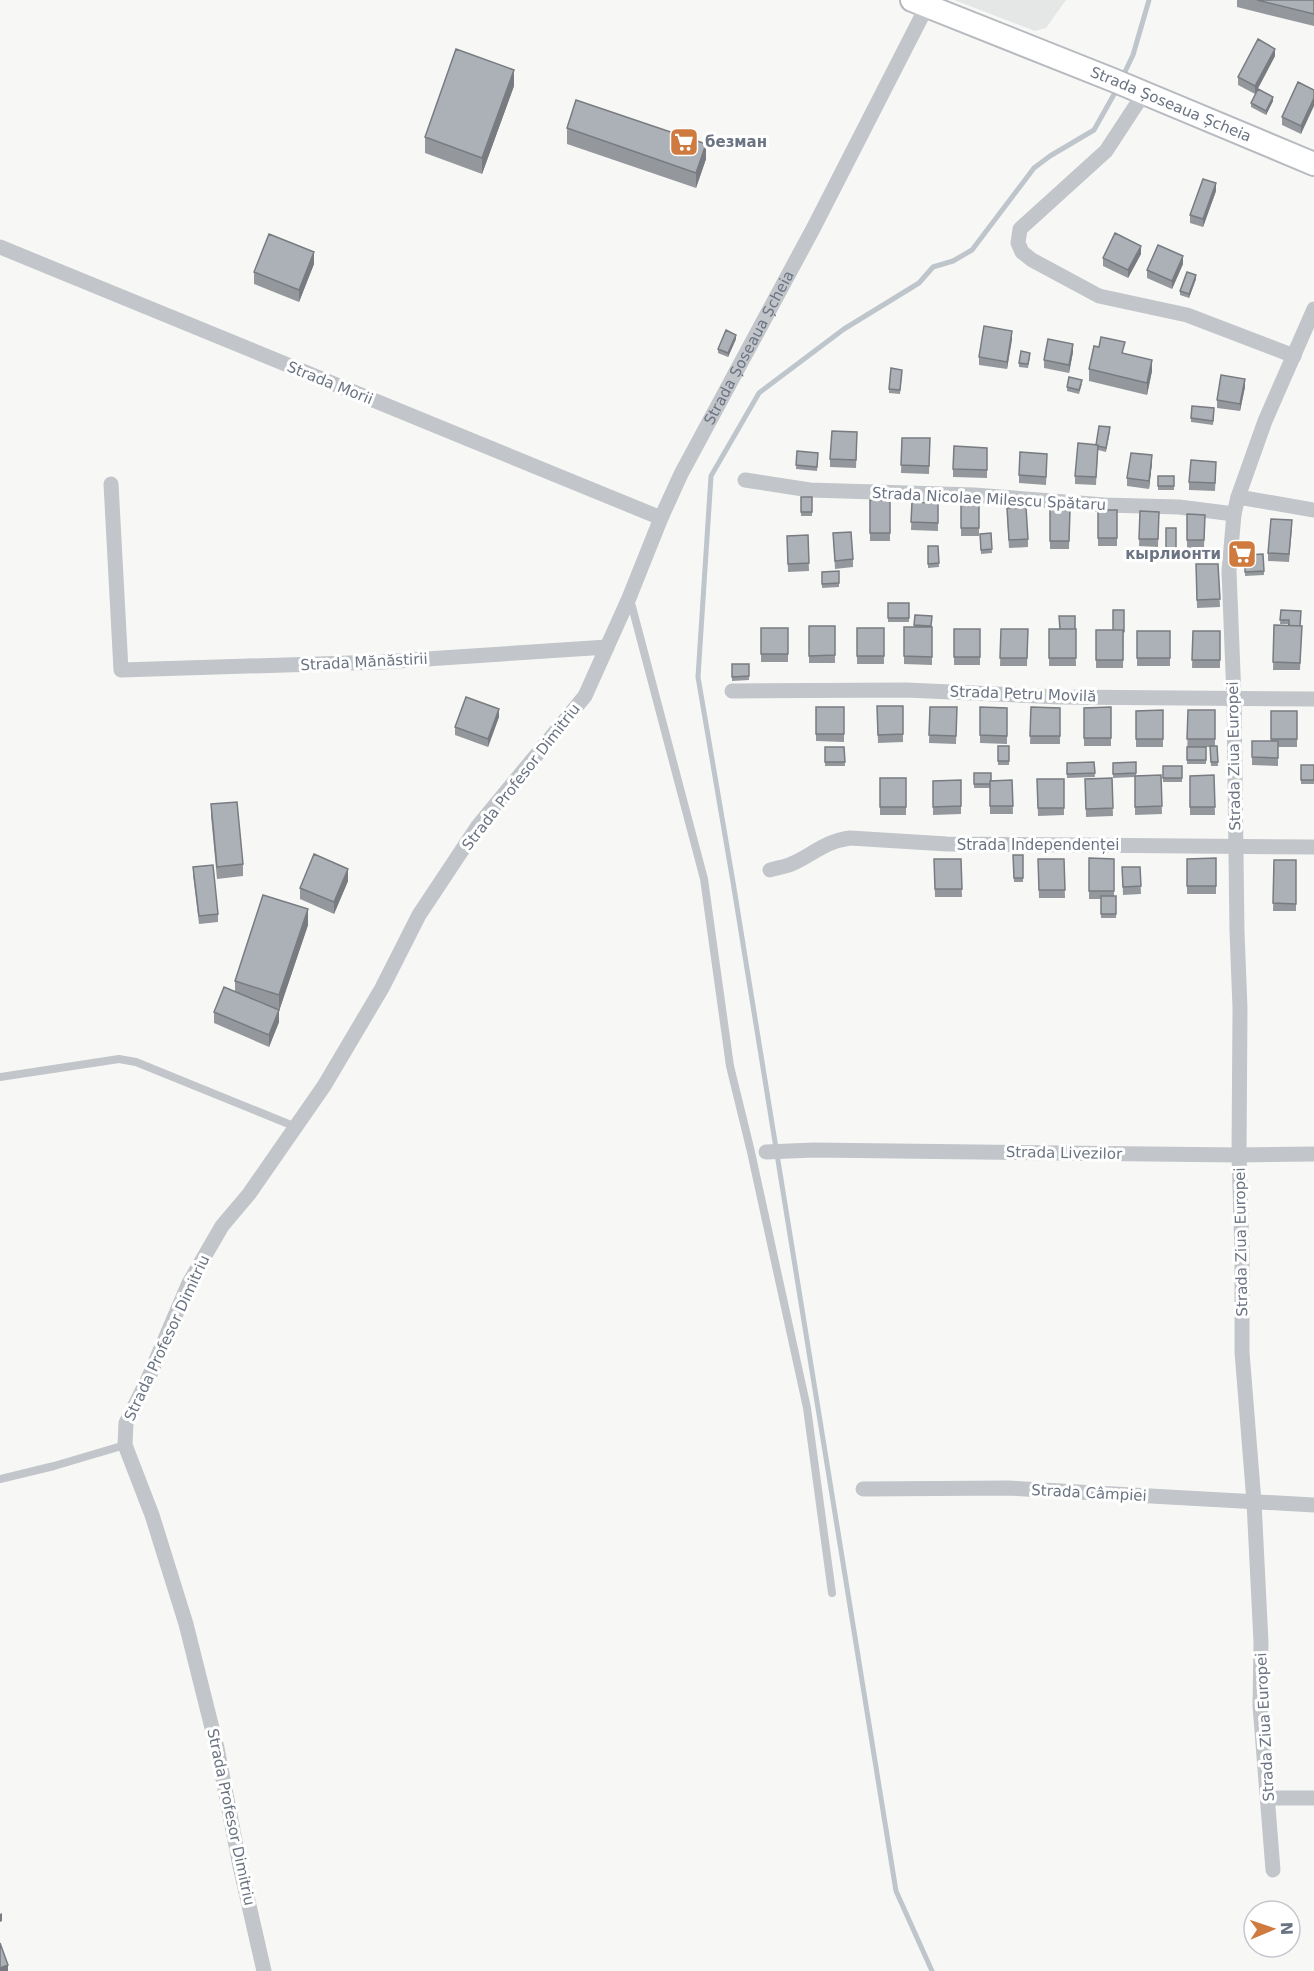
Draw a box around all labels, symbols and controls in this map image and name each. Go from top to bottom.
street label: Strada Șoseaua Șcheia [1088,63,1254,146]
supermarket icon: безман [668,126,700,158]
place label: безман [705,133,767,151]
street label: Strada Șoseaua Șcheia [700,267,798,428]
street label: Strada Morii [284,358,376,408]
street label: Strada Nicolae Milescu Spătaru [872,484,1106,514]
supermarket icon: кырлионти [1226,538,1258,570]
place label: кырлионти [1125,545,1221,563]
street label: Strada Mănăstirii [300,650,428,674]
street label: Strada Ziua Europei [1224,681,1244,831]
street label: Strada Petru Movilă [949,682,1097,706]
street label: Strada Profesor Dimitriu [458,700,584,854]
street label: Strada Independenței [957,836,1119,854]
street label: Strada Livezilor [1006,1143,1123,1163]
street label: Strada Ziua Europei [1231,1167,1251,1317]
street label: Strada Profesor Dimitriu [121,1252,213,1424]
street label: Strada Câmpiei [1031,1481,1147,1505]
street label: Strada Ziua Europei [1252,1652,1278,1802]
street label: Strada Profesor Dimitriu [203,1727,259,1907]
north arrow [1242,1899,1302,1959]
text: N [1277,1921,1296,1936]

